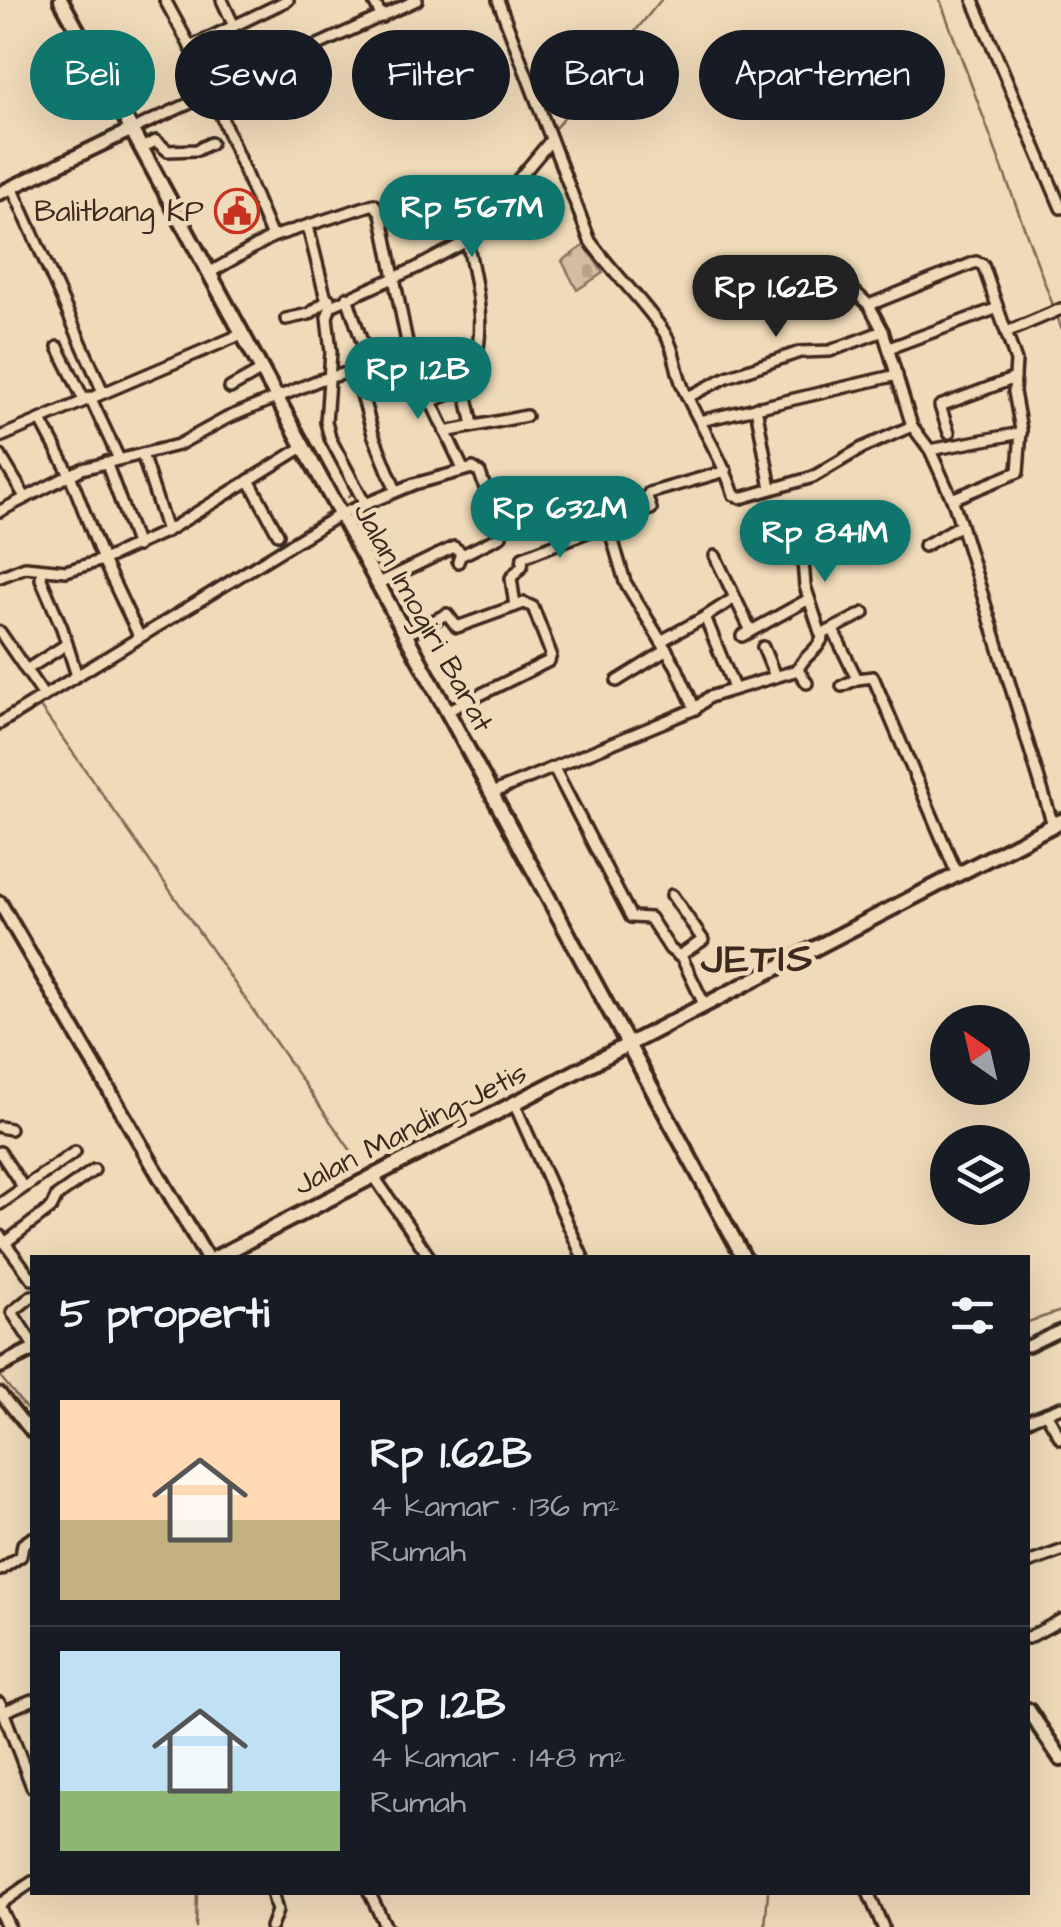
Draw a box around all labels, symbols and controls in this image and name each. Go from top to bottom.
chip: Beli [30,30,155,120]
chip: Sewa [175,30,332,120]
chip: Filter [352,30,510,120]
chip: Baru [530,30,679,120]
chip: Apartemen [699,30,945,120]
pin: Rp 567M [380,175,564,260]
text: Rp 567M [401,185,543,230]
public building icon: Balitbang KP [214,188,260,234]
place label: Balitbang KP [34,191,204,234]
pin: Rp 1.62B [673,255,879,340]
text: Rp 1.62B [714,265,838,310]
pin: Rp 1.2B [326,337,510,422]
text: Rp 1.2B [366,347,470,392]
pin: Rp 632M [468,476,652,561]
text: Rp 632M [493,486,627,531]
street label: Jalan Imogiri Barat [342,495,504,740]
pin: Rp 841M [733,500,917,585]
text: Rp 841M [762,510,888,555]
district label: JETIS [700,932,815,987]
north arrow [930,1005,1030,1105]
map controls [930,1005,1030,1225]
street label: Jalan Manding-Jetis [287,1052,535,1207]
button: layers [930,1125,1030,1225]
text: 5 properti [60,1286,269,1344]
icon: filters [945,1288,1000,1343]
text: Rp 1.62B [370,1426,532,1484]
icon: home [140,1440,260,1560]
text: 4 kamar · 136 m² [370,1484,620,1529]
text: Rumah [370,1529,466,1574]
text: Rp 1.2B [370,1677,505,1735]
icon: home [140,1691,260,1811]
text: 4 kamar · 148 m² [370,1735,626,1780]
text: Rumah [370,1780,466,1825]

